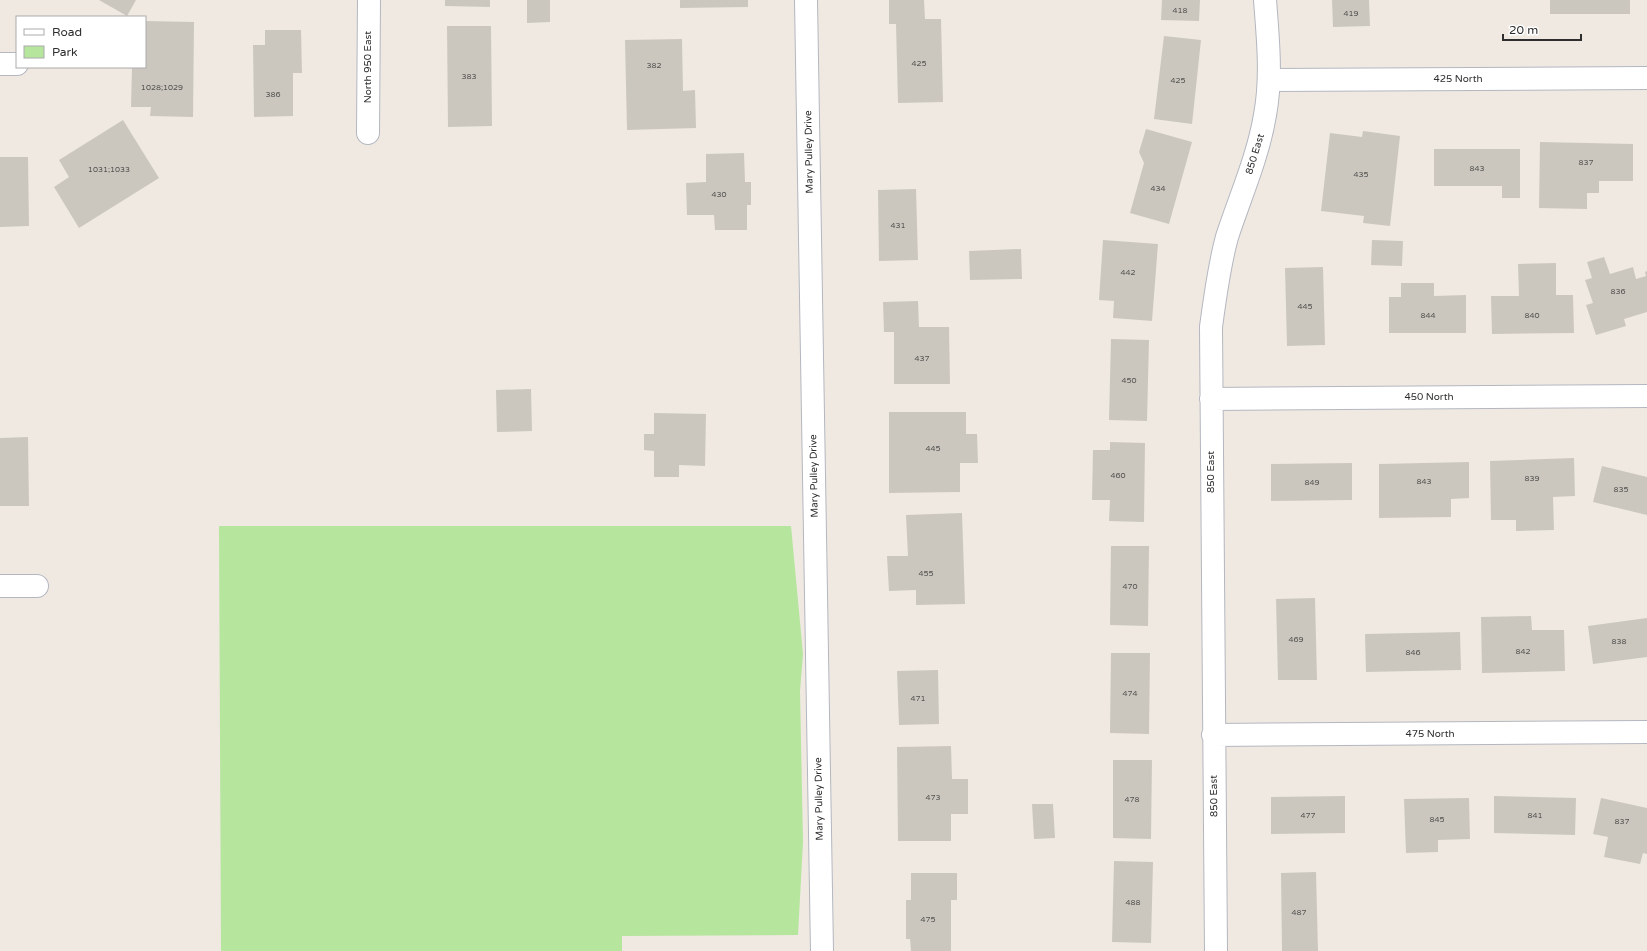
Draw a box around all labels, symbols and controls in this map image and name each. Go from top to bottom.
house number: 418 [1172,6,1188,15]
house number: 419 [1343,9,1359,18]
legend [16,16,146,68]
scale bar [1503,16,1581,42]
text: 20 m [1509,23,1538,37]
text: Road [52,25,82,39]
street label: North 950 East [362,31,374,103]
text: Park [52,45,78,59]
house number: 425 [911,59,927,68]
house number: 382 [646,61,662,70]
house number: 383 [461,72,477,81]
street label: 425 North [1433,73,1483,85]
house number: 425 [1170,76,1186,85]
house number: 1028;1029 [141,83,183,92]
house number: 386 [265,90,281,99]
street label: Mary Pulley Drive [802,110,816,194]
street label: 850 East [1243,132,1267,176]
house number: 837 [1578,158,1594,167]
house number: 843 [1469,164,1485,173]
house number: 1031;1033 [88,165,130,174]
house number: 435 [1353,170,1369,179]
house number: 434 [1150,184,1166,193]
house number: 430 [711,190,727,199]
house number: 431 [890,221,906,230]
house number: 442 [1120,268,1136,277]
house number: 836 [1610,287,1626,296]
house number: 445 [1297,302,1313,311]
house number: 844 [1420,311,1436,320]
house number: 840 [1524,311,1540,320]
house number: 437 [914,354,930,363]
house number: 450 [1121,376,1137,385]
street label: 450 North [1404,391,1454,403]
street label: Mary Pulley Drive [807,434,821,518]
house number: 445 [925,444,941,453]
street label: 850 East [1205,451,1217,493]
house number: 460 [1110,471,1126,480]
house number: 839 [1524,474,1540,483]
house number: 843 [1416,477,1432,486]
house number: 849 [1304,478,1320,487]
house number: 835 [1613,485,1629,494]
house number: 455 [918,569,934,578]
house number: 470 [1122,582,1138,591]
house number: 469 [1288,635,1304,644]
house number: 838 [1611,637,1627,646]
house number: 842 [1515,647,1531,656]
house number: 846 [1405,648,1421,657]
house number: 474 [1122,689,1138,698]
house number: 471 [910,694,926,703]
street label: 475 North [1405,728,1455,740]
street label: Mary Pulley Drive [812,757,826,841]
street label: 850 East [1208,775,1220,817]
house number: 473 [925,793,941,802]
house number: 478 [1124,795,1140,804]
house number: 477 [1300,811,1316,820]
house number: 841 [1527,811,1543,820]
house number: 845 [1429,815,1445,824]
house number: 837 [1614,817,1630,826]
house number: 488 [1125,898,1141,907]
house number: 487 [1291,908,1307,917]
house number: 475 [920,915,936,924]

